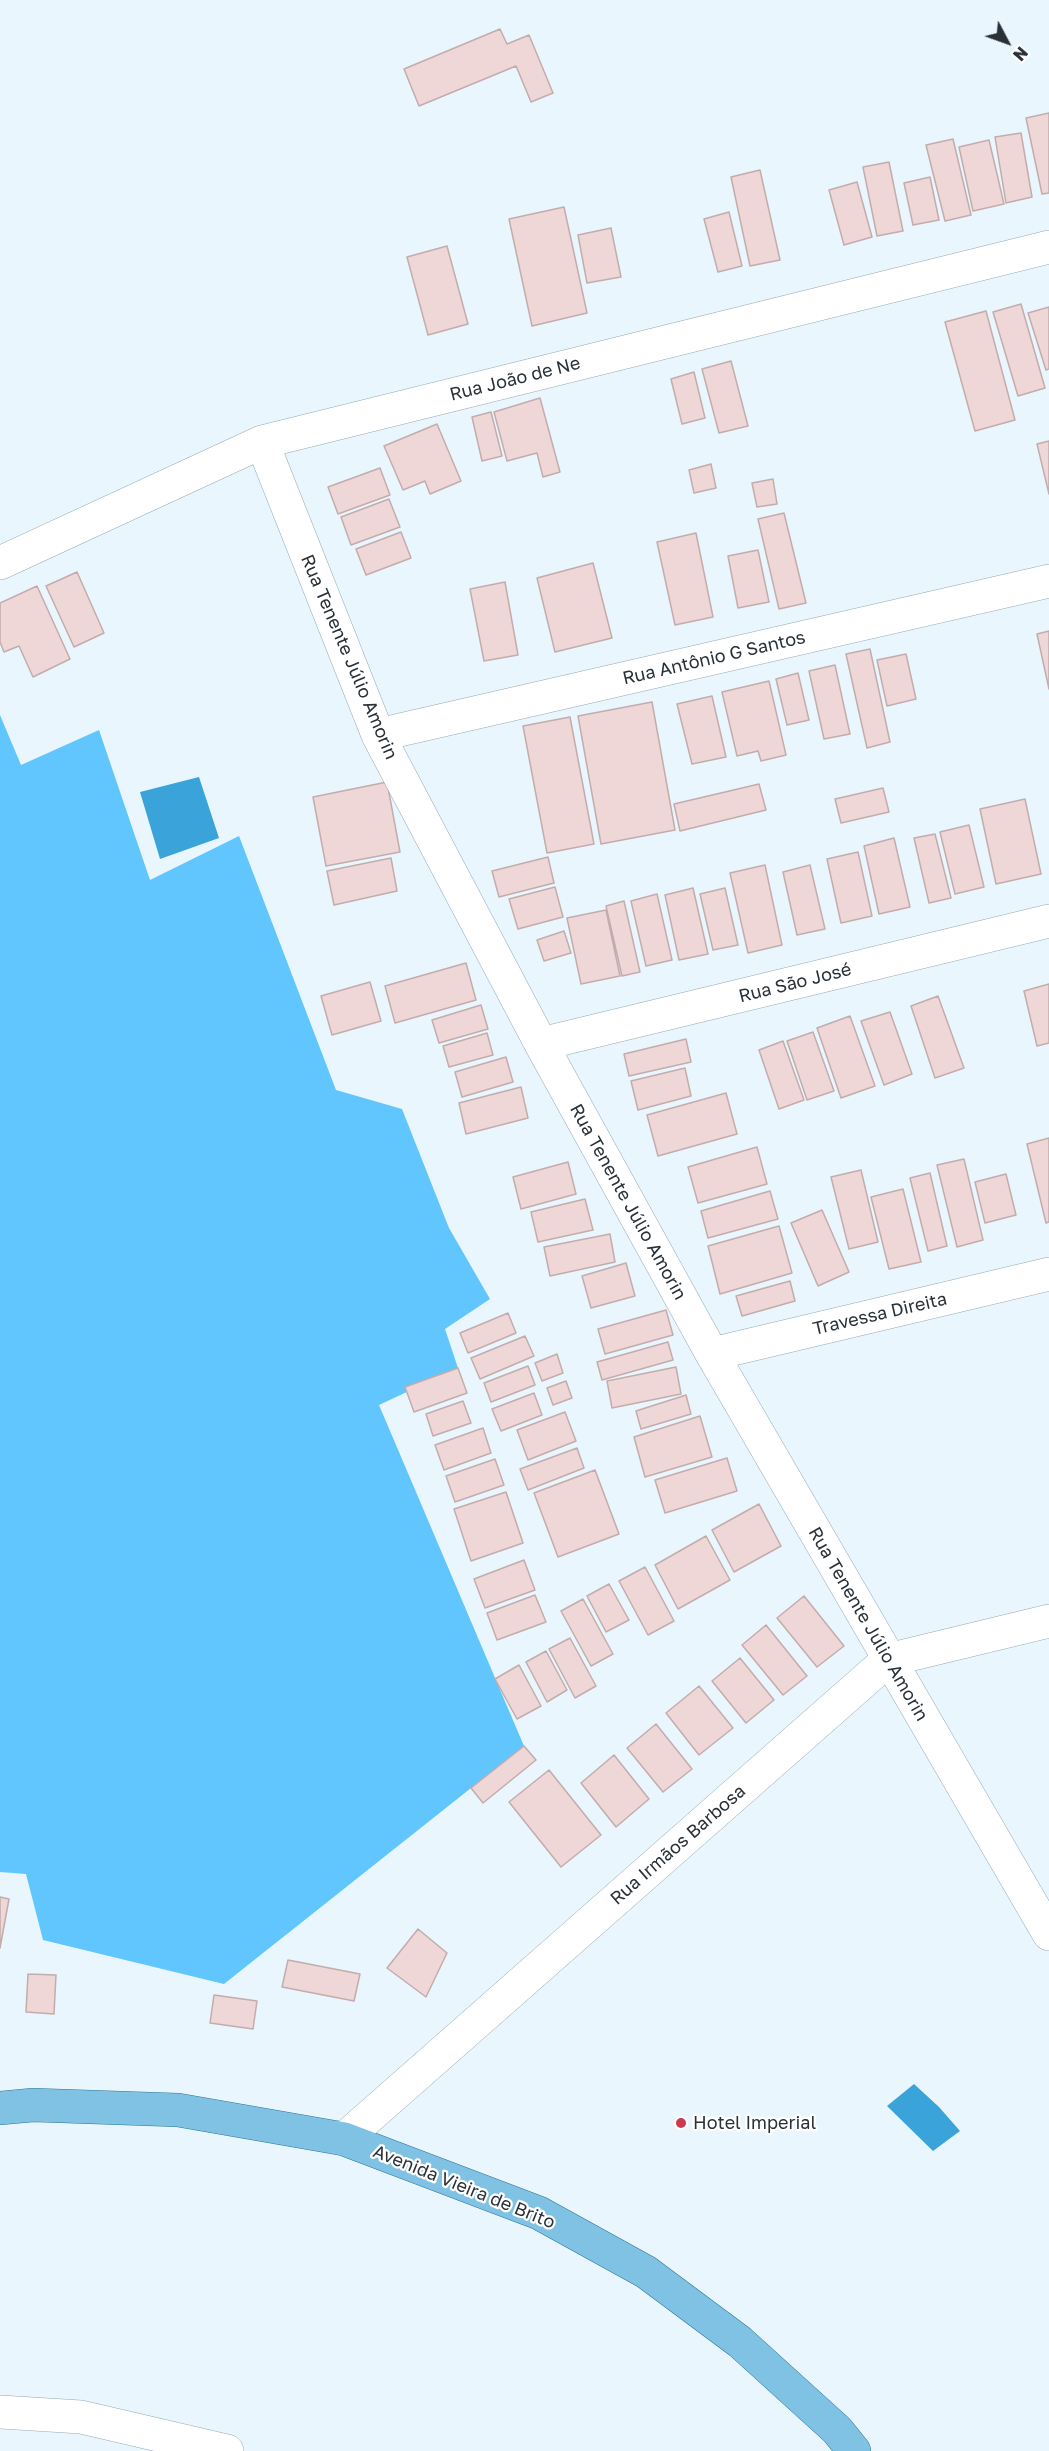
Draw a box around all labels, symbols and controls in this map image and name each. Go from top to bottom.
north arrow [977,12,1037,72]
text: N [1009,43,1032,65]
street label: Rua João de Ne [447,352,583,406]
street label: Rua Tenente Júlio Amorin [296,551,402,763]
street label: Rua Antônio G Santos [621,626,807,690]
street label: Rua São José [736,959,854,1007]
street label: Rua Tenente Júlio Amorin [565,1100,691,1304]
street label: Travessa Direita [811,1288,949,1340]
street label: Rua Tenente Júlio Amorin [804,1523,932,1725]
street label: Rua Irmãos Barbosa [606,1780,750,1910]
place label: Hotel Imperial [693,2112,816,2134]
marker: Hotel Imperial [674,2116,688,2130]
street label: Avenida Vieira de Brito [370,2141,558,2233]

